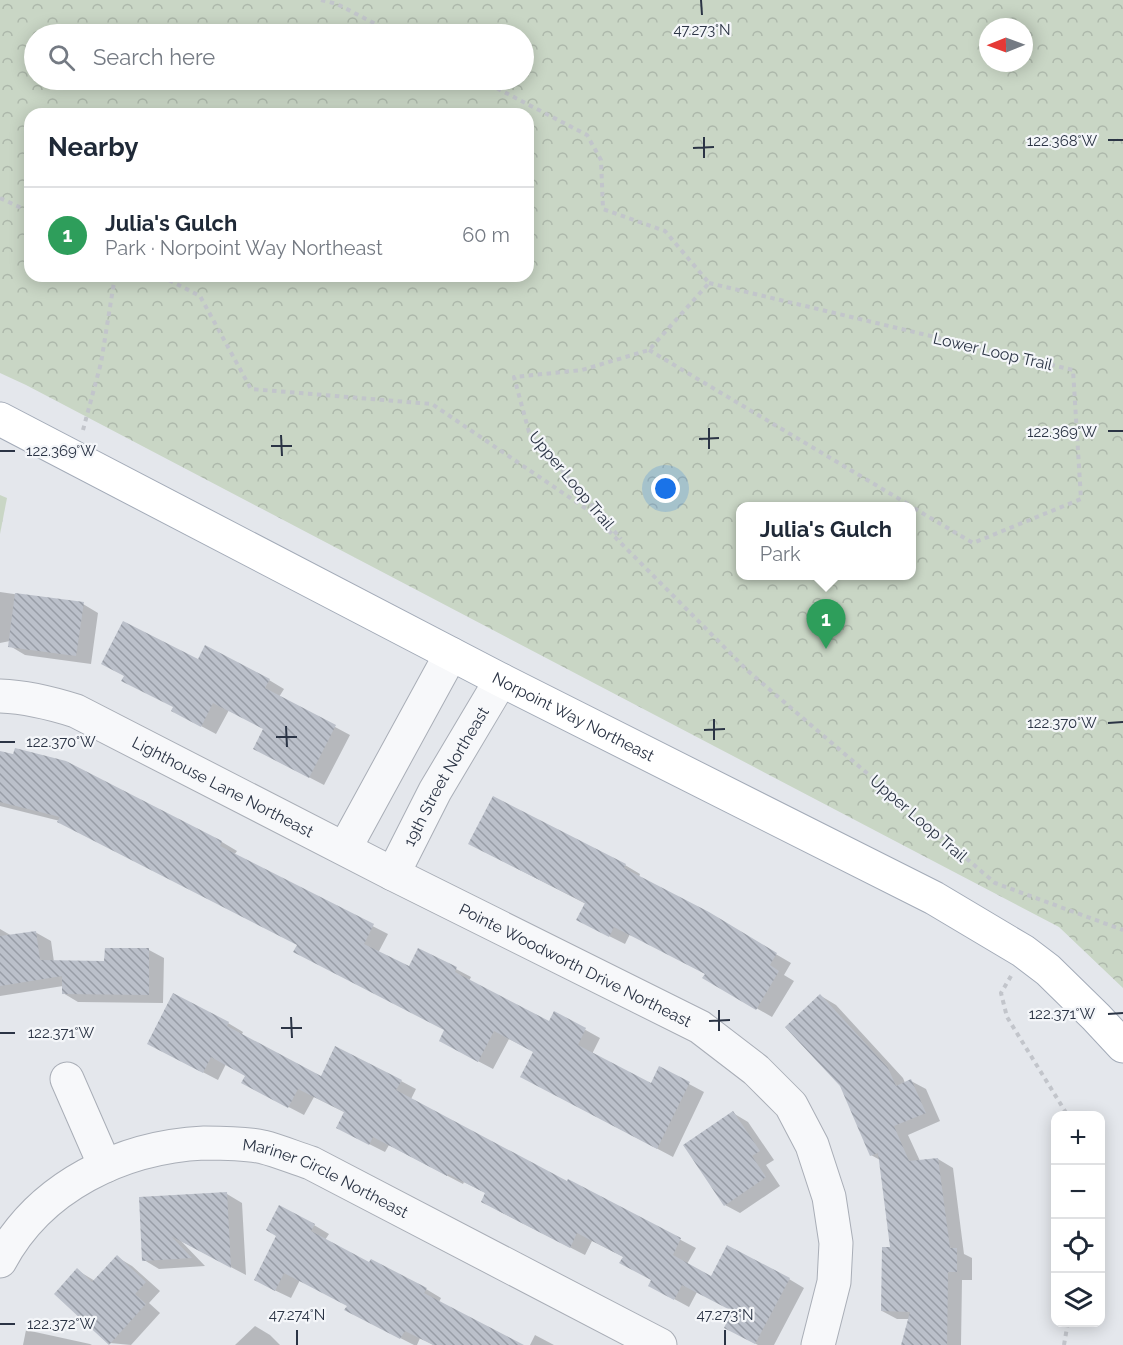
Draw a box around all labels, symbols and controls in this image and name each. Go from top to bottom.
north arrow [979,18,1033,72]
text: 47.273°N [673,21,731,39]
search box [24,24,534,90]
icon: search [45,41,78,74]
text: Search here [93,44,215,70]
text: Nearby [48,132,138,162]
text: 122.368°W [1027,132,1098,150]
text: Julia's Gulch [105,210,237,236]
text: 1 [63,223,72,247]
text: 60 m [462,223,510,247]
text: Park · Norpoint Way Northeast [105,236,383,260]
street label: Lower Loop Trail [931,329,1055,375]
text: 122.369°W [1027,423,1097,441]
street label: Upper Loop Trail [525,427,619,534]
text: 122.369°W [26,442,96,460]
your location [651,474,680,503]
popup [736,502,916,580]
text: Julia's Gulch [760,516,892,542]
text: Park [760,542,801,566]
pin: 1 [806,600,846,649]
street label: Norpoint Way Northeast [489,668,658,766]
street label: 19th Street Northeast [400,703,493,849]
text: 122.370°W [1027,714,1097,732]
text: 122.370°W [26,733,96,751]
street label: Lighthouse Lane Northeast [129,733,317,842]
street label: Upper Loop Trail [866,771,972,866]
street label: Pointe Woodworth Drive Northeast [456,899,695,1032]
text: 122.371°W [1029,1005,1096,1023]
text: 122.371°W [28,1024,95,1042]
map controls [1051,1111,1105,1327]
button: + [1051,1111,1105,1165]
street label: Mariner Circle Northeast [242,1135,412,1222]
button: − [1051,1165,1105,1219]
button: locate [1051,1219,1105,1273]
button: layers [1051,1273,1105,1327]
text: 47.274°N [269,1306,325,1324]
text: 47.273°N [696,1306,754,1324]
text: 122.372°W [27,1315,95,1333]

